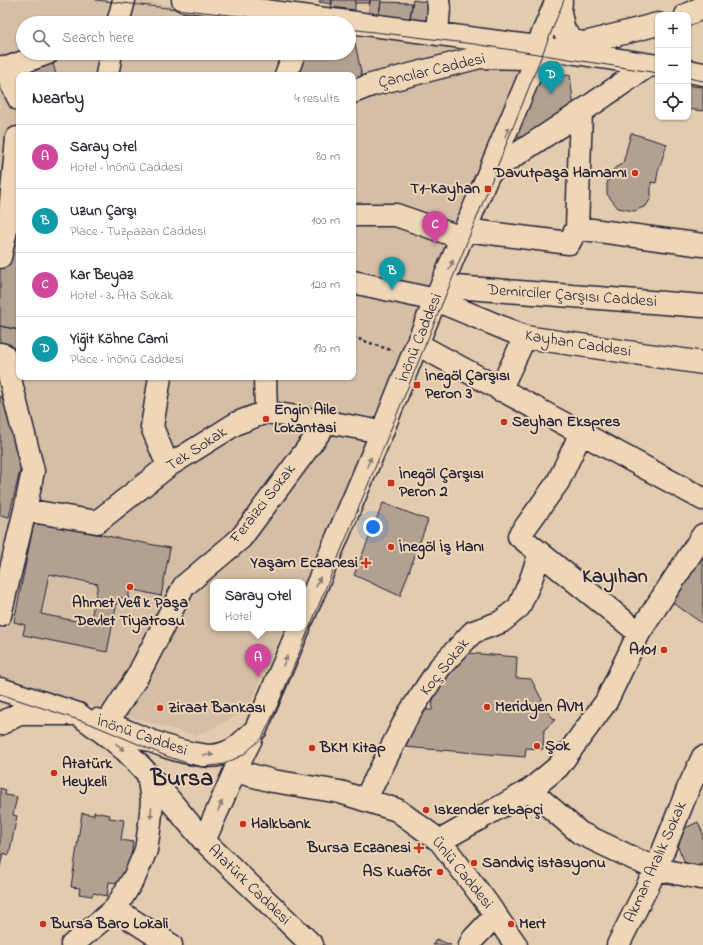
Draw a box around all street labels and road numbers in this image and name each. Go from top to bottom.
street label: Çancılar Caddesi [376,47,488,95]
street label: Demirciler Çarşısı Caddesi [485,278,658,314]
street label: İnönü Caddesi [391,290,449,386]
street label: Kayhan Caddesi [523,324,633,364]
street label: Tek Sokak [162,420,233,478]
street label: Feraizci Sokak [224,458,302,550]
street label: Koç Sokak [414,632,476,701]
street label: İnönü Caddesi [93,709,191,763]
street label: Akman Aralık Sokak [618,797,694,927]
street label: Ünlü Caddesi [425,831,499,915]
street label: Atatürk Caddesi [202,839,296,931]

